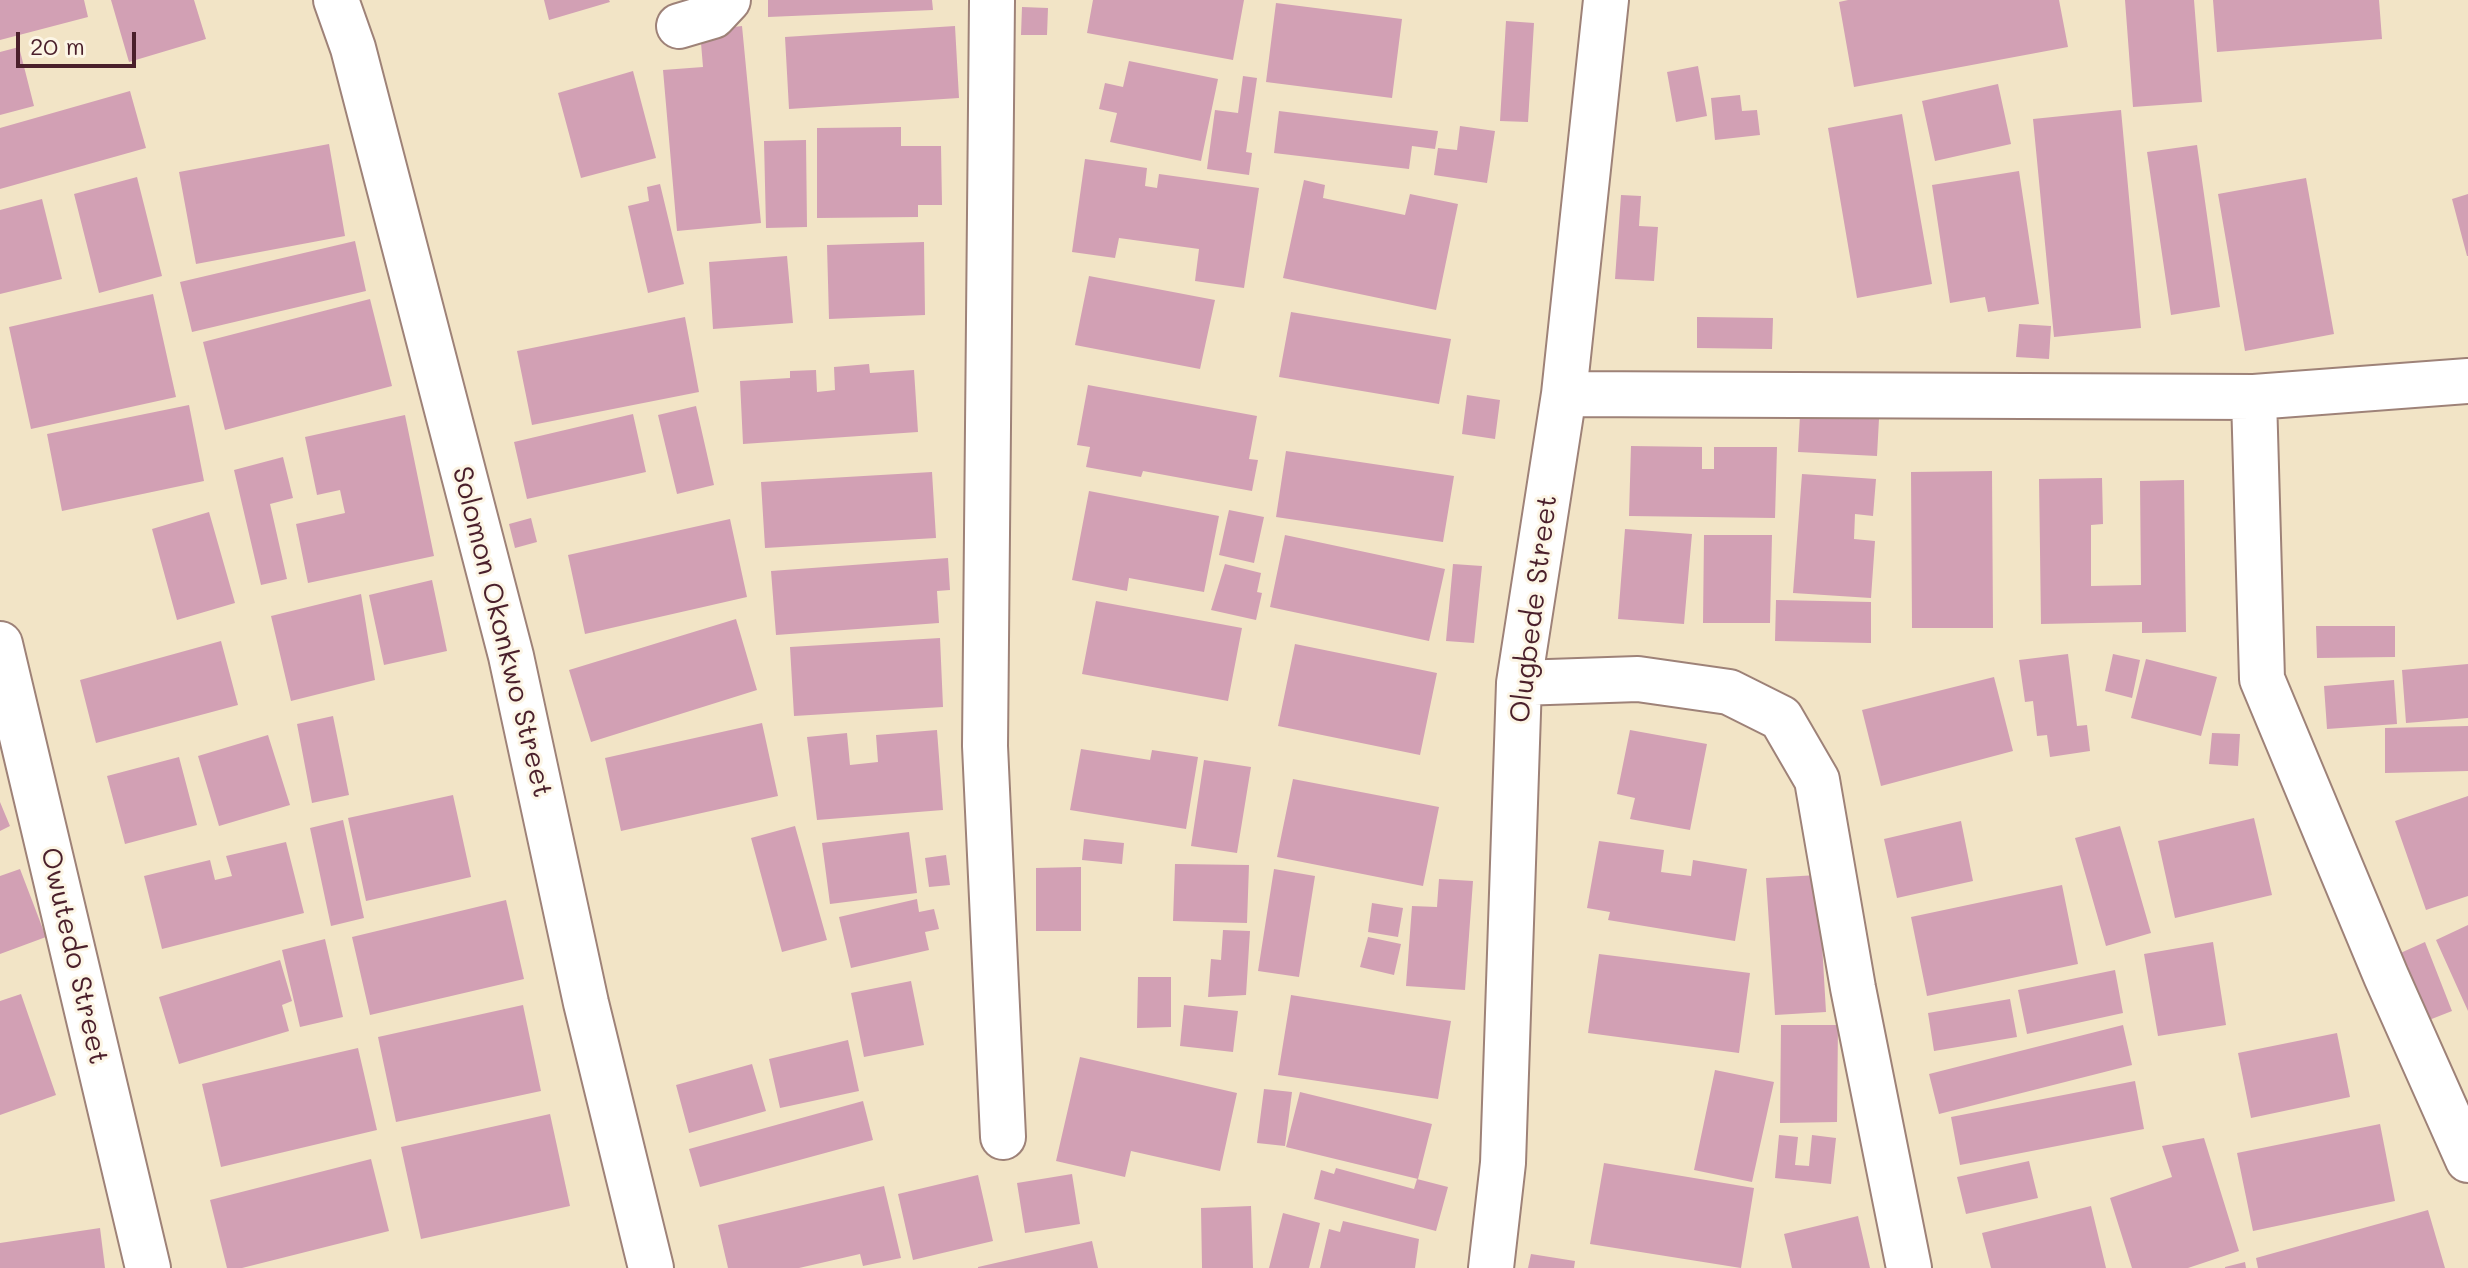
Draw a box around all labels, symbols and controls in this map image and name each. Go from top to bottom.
scale bar [20,16,140,66]
text: 20 m [30,30,85,61]
street label: Solomon Okonkwo Street [445,463,559,801]
street label: Olugbede Street [1503,493,1565,725]
street label: Owutedo Street [33,844,115,1068]

